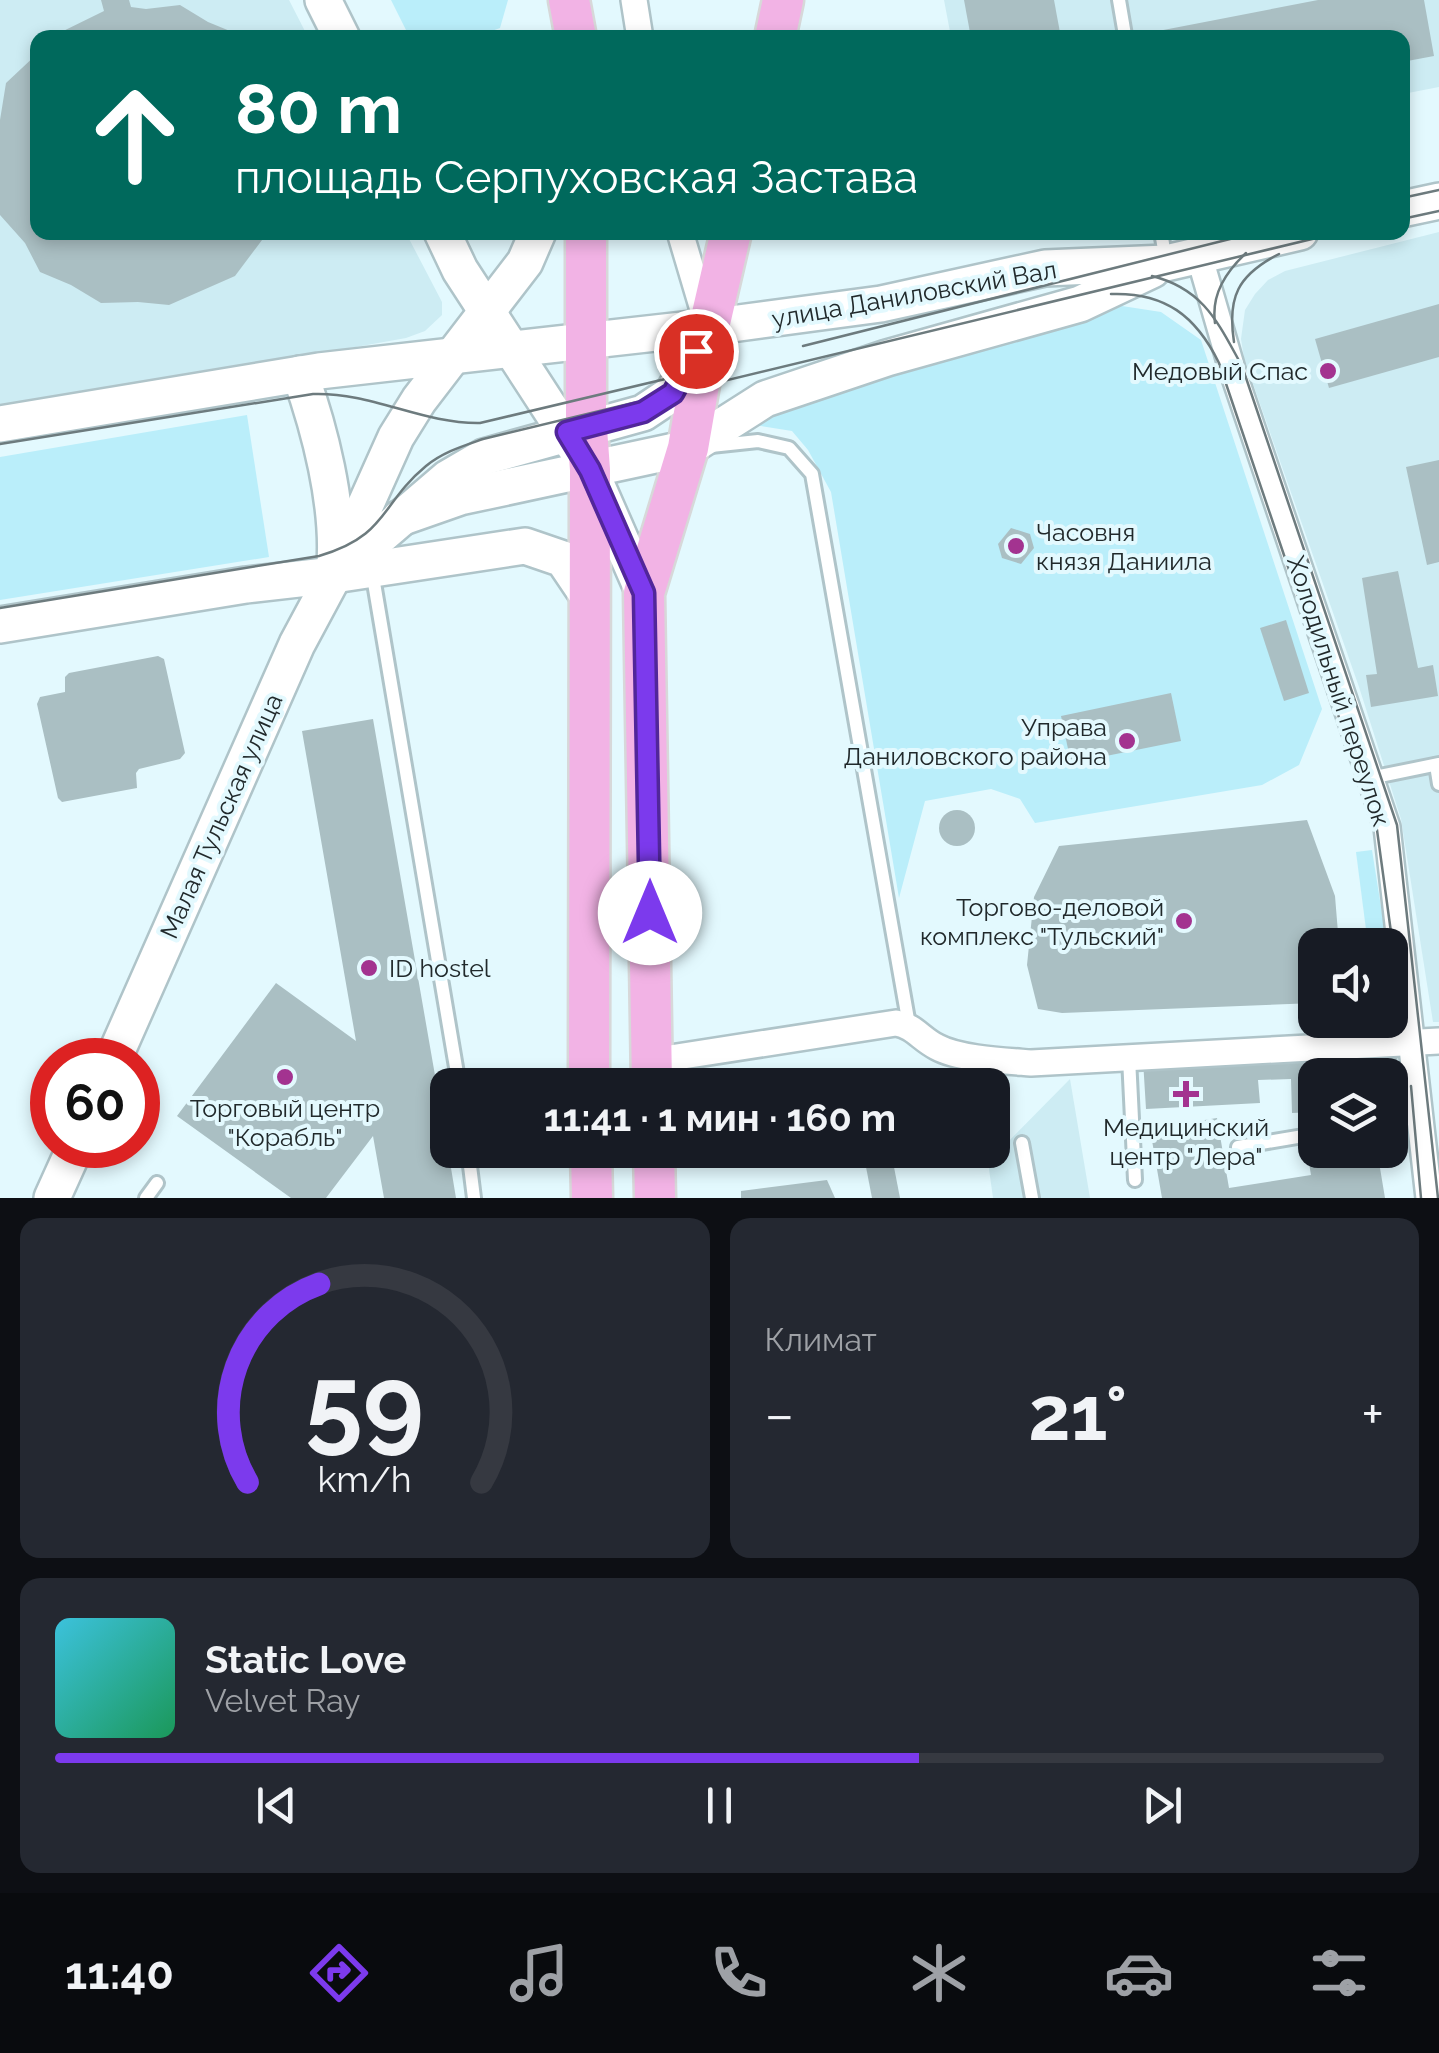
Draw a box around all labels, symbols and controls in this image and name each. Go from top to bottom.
text: 80 m [235,67,402,149]
icon: ahead [70,70,200,200]
text: площадь Серпуховская Застава [235,151,918,204]
street label: улица Даниловский Вал [769,254,1059,334]
pin [654,309,739,394]
icon: arrive [669,324,724,379]
place label: Медовый Спас [1132,356,1308,386]
marker: Медовый Спас [1317,360,1339,382]
place label: Часовня князя Даниила [1036,517,1212,576]
marker: Часовня князя Даниила [1005,535,1027,557]
street label: Холодильный переулок [1281,552,1397,830]
street label: Малая Тульская улица [153,689,289,943]
place label: Управа Даниловского района [843,712,1107,771]
marker: Управа Даниловского района [1116,730,1138,752]
position arrow [598,861,702,965]
place label: Торгово-деловой комплекс "Тульский" [920,892,1164,951]
marker: Торгово-деловой комплекс "Тульский" [1173,910,1195,932]
map controls [1298,928,1408,1168]
button: sound [1298,928,1408,1038]
place label: ID hostel [389,953,491,983]
marker: ID hostel [358,957,380,979]
speed limit sign: 60 [30,1038,160,1168]
button: layers [1298,1058,1408,1168]
marker: Торговый центр "Корабль" [274,1066,296,1088]
marker: Медицинский центр "Лера" [1173,1081,1199,1107]
place label: Торговый центр "Корабль" [190,1093,380,1152]
text: 11:41 · 1 мин · 160 m [544,1095,896,1140]
place label: Медицинский центр "Лера" [1103,1112,1269,1171]
text: Климат [765,1321,877,1358]
text: 59 [305,1342,424,1464]
text: 21° [1028,1369,1127,1458]
text: − [765,1382,794,1447]
text: + [1361,1382,1384,1447]
text: km/h [318,1458,412,1500]
text: Static Love [205,1637,406,1682]
text: Velvet Ray [205,1682,360,1719]
icon: previous [249,1778,304,1833]
icon: pause [692,1778,747,1833]
icon: next [1135,1778,1190,1833]
icon: directions [304,1938,374,2008]
icon: music [504,1938,574,2008]
icon: phone [704,1938,774,2008]
icon: climate [904,1938,974,2008]
icon: car [1104,1938,1174,2008]
icon: filters [1304,1938,1374,2008]
text: 11:40 [65,1947,174,2000]

